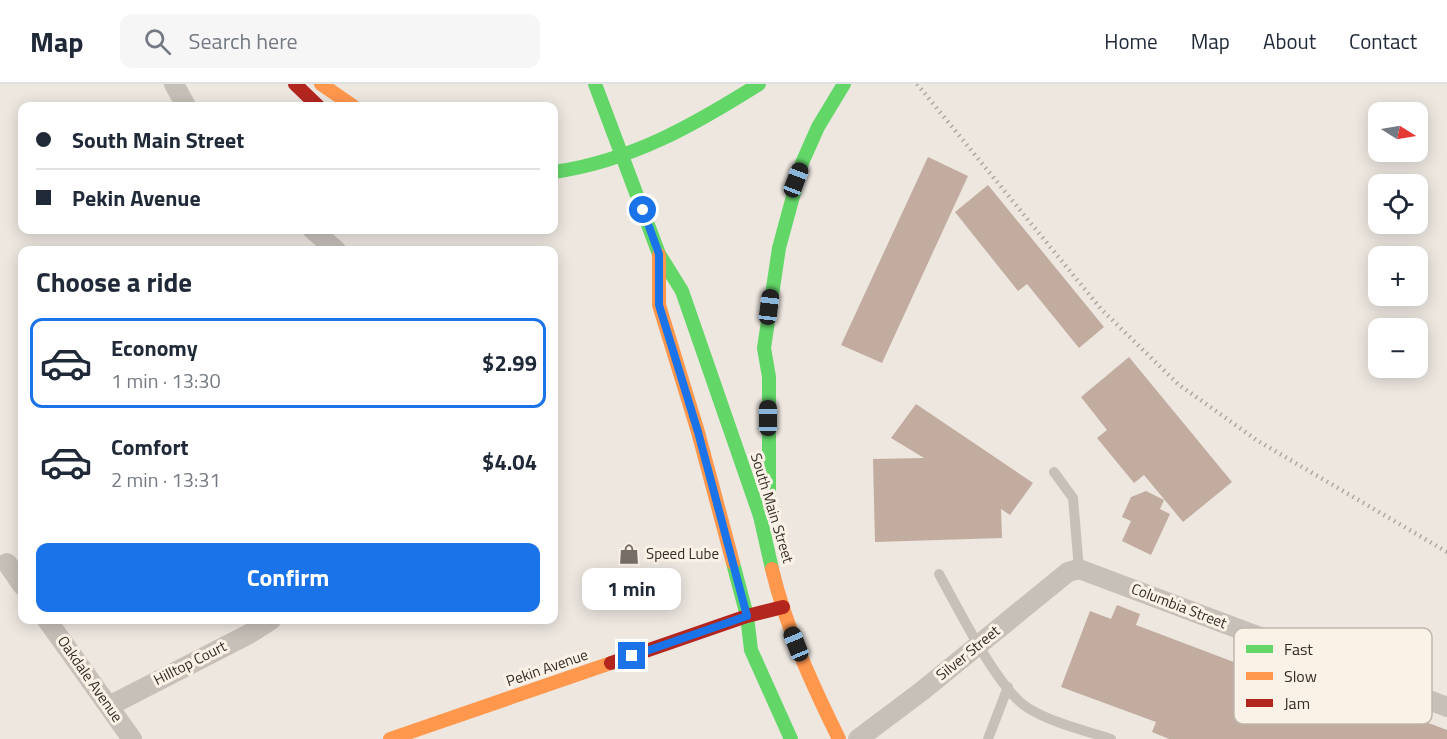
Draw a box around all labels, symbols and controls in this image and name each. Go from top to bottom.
search box [120,14,540,68]
text: Map [30,20,84,63]
text: Search here [189,24,298,58]
icon: search [141,25,174,58]
text: Home [1104,25,1158,57]
text: Map [1191,25,1230,57]
text: About [1263,25,1316,57]
text: Contact [1349,25,1417,57]
north arrow [1368,102,1428,162]
map controls [1368,102,1428,378]
text: South Main Street [72,123,244,157]
car [781,160,811,200]
button: locate [1368,174,1428,234]
text: Pekin Avenue [72,181,201,215]
route start [629,196,656,223]
button: + [1368,246,1428,306]
text: Choose a ride [36,261,192,302]
car [758,288,780,326]
button: − [1368,318,1428,378]
text: Economy [111,331,198,365]
icon: car [39,336,93,390]
text: $2.99 [482,346,537,380]
text: 1 min · 13:30 [111,365,221,396]
car [759,400,777,436]
text: Comfort [111,430,189,464]
icon: car [39,435,93,489]
text: $4.04 [482,445,537,479]
street label: South Main Street [745,450,800,566]
text: 2 min · 13:31 [111,464,221,495]
shop icon: Speed Lube [617,542,641,566]
place label: Speed Lube [646,542,719,565]
button: Confirm [36,543,540,612]
callout: 1 min [582,569,682,611]
text: 1 min [607,573,656,604]
street label: Columbia Street [1128,577,1231,635]
street label: Silver Street [931,619,1005,686]
car [781,624,811,664]
legend [1234,628,1432,724]
street label: Oakdale Avenue [52,631,129,727]
street label: Hilltop Court [149,634,231,691]
text: Fast [1284,637,1313,661]
route end [618,642,645,669]
street label: Pekin Avenue [503,643,591,692]
text: Slow [1284,664,1317,688]
text: Jam [1284,691,1310,715]

